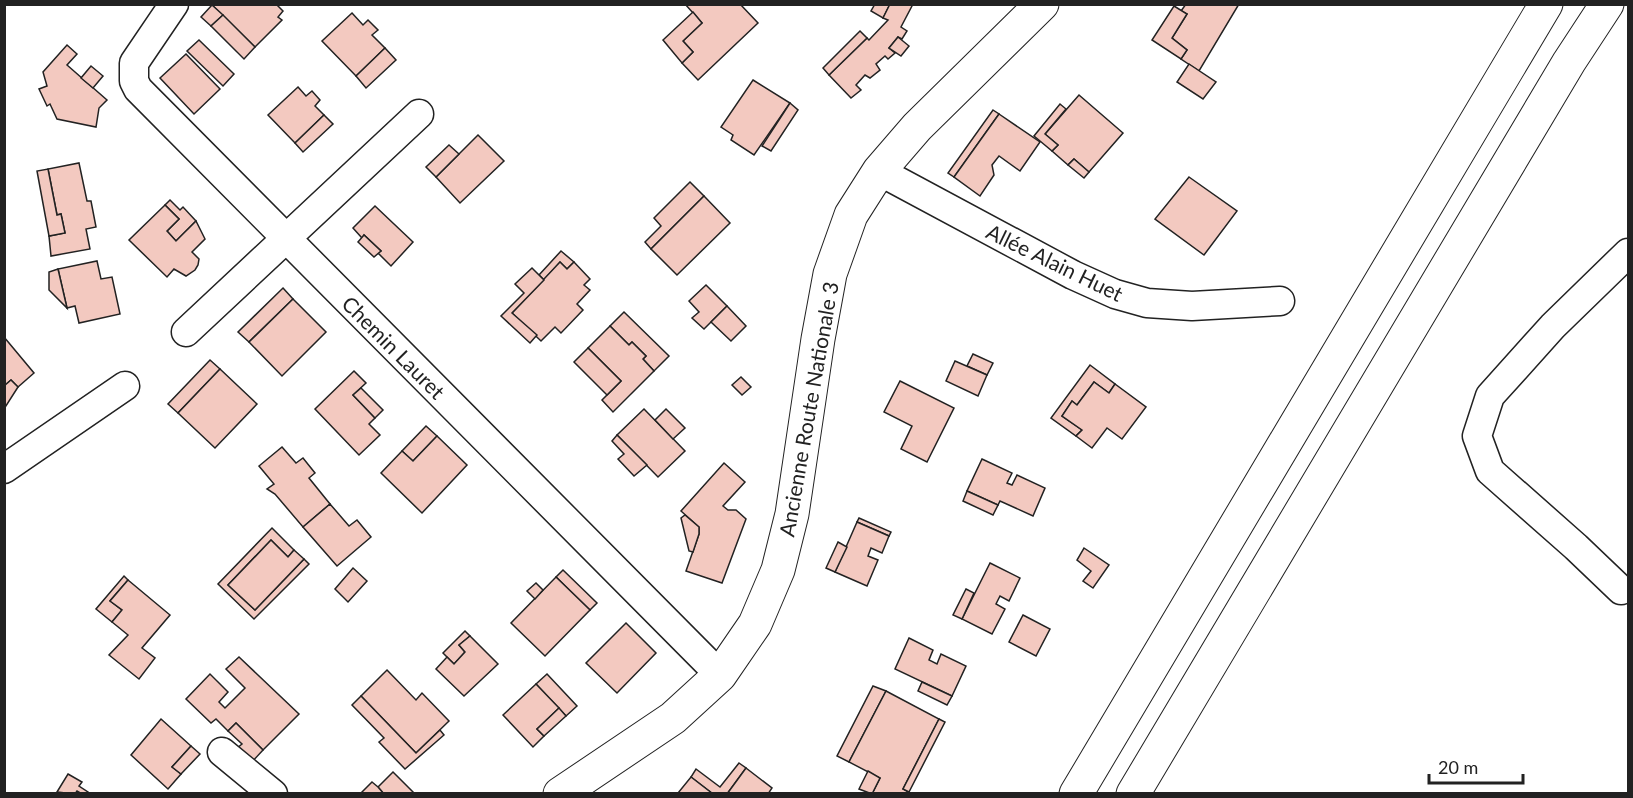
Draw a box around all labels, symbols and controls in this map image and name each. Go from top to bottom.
street label: Allée Alain Huet [983,218,1128,306]
street label: Ancienne Route Nationale 3 [773,279,843,539]
street label: Chemin Lauret [337,290,451,404]
scale bar [1429,747,1524,785]
text: 20 m [1438,756,1478,778]

